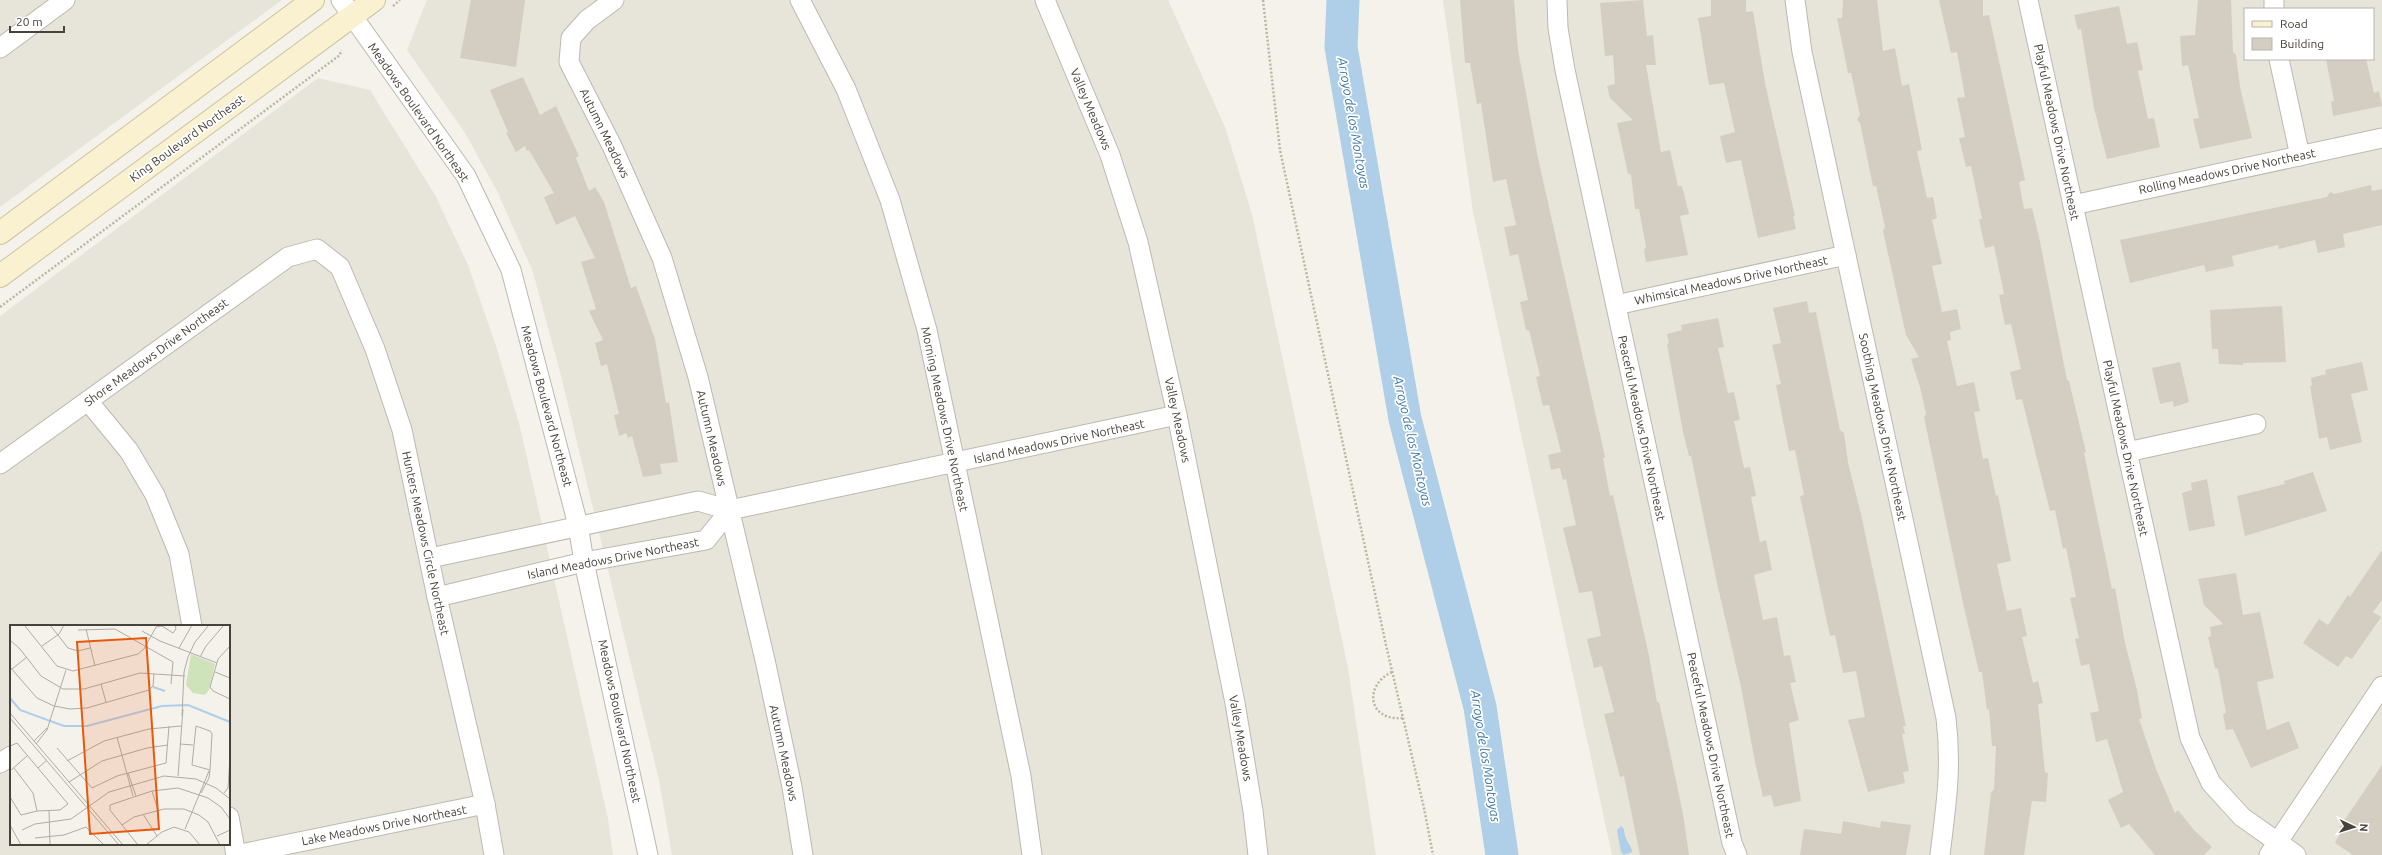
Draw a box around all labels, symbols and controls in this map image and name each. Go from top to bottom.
scale bar [10,8,64,34]
legend [2244,8,2374,60]
text: 20 m [16,15,43,28]
text: Road [2280,17,2308,30]
text: Building [2280,37,2324,50]
street label: Meadows Boulevard Northeast [366,40,472,184]
street label: Playful Meadows Drive Northeast [2032,43,2082,221]
water label: Arroyo de los Montoyas [1335,55,1373,190]
street label: Valley Meadows [1068,67,1114,151]
street label: Autumn Meadows [578,86,632,180]
street label: King Boulevard Northeast [127,92,247,184]
street label: Rolling Meadows Drive Northeast [2138,146,2317,196]
street label: Whimsical Meadows Drive Northeast [1633,253,1829,307]
street label: Shore Meadows Drive Northeast [82,295,230,408]
street label: Meadows Boulevard Northeast [519,324,575,488]
street label: Morning Meadows Drive Northeast [919,326,971,513]
street label: Soothing Meadows Drive Northeast [1857,332,1909,522]
street label: Peaceful Meadows Drive Northeast [1616,334,1668,522]
street label: Playful Meadows Drive Northeast [2101,359,2151,537]
water label: Arroyo de los Montoyas [1391,374,1435,508]
street label: Valley Meadows [1163,376,1193,464]
street label: Autumn Meadows [695,389,729,487]
street label: Island Meadows Drive Northeast [972,416,1146,465]
street label: Hunters Meadows Circle Northeast [400,450,452,636]
street label: Island Meadows Drive Northeast [526,535,700,581]
inset map [10,625,230,845]
street label: Meadows Boulevard Northeast [596,638,644,804]
street label: Peaceful Meadows Drive Northeast [1685,651,1737,839]
water label: Arroyo de los Montoyas [1469,688,1503,823]
street label: Valley Meadows [1227,694,1255,782]
street label: Autumn Meadows [767,704,801,802]
street label: Lake Meadows Drive Northeast [301,803,468,847]
north arrow [2334,807,2374,847]
text: N [2358,823,2370,832]

